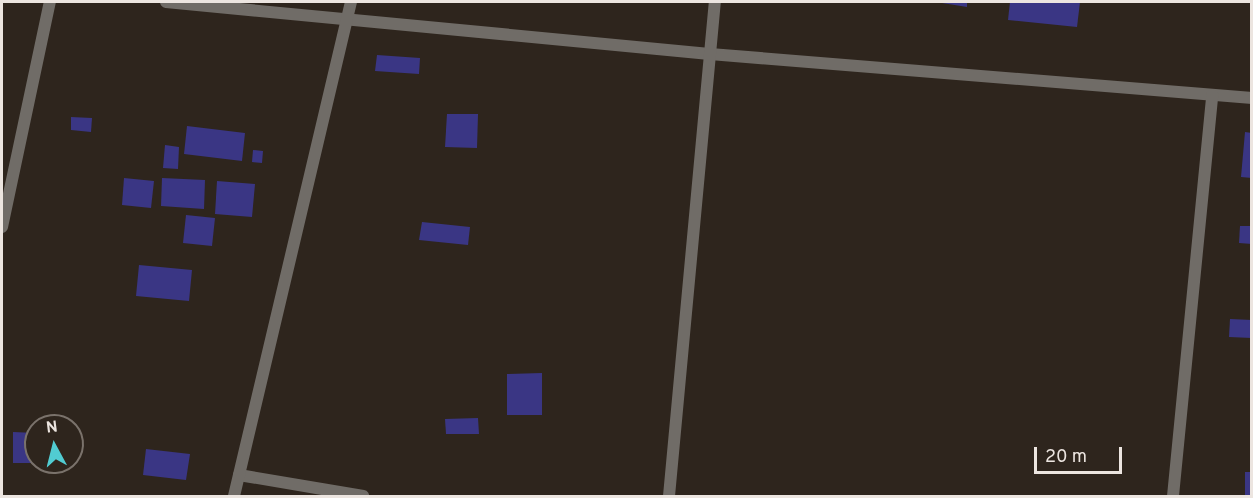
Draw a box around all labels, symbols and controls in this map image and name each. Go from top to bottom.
north arrow [24,414,84,474]
text: N [45,417,59,439]
scale bar [1037,435,1126,473]
text: 20 m [1045,446,1087,469]

